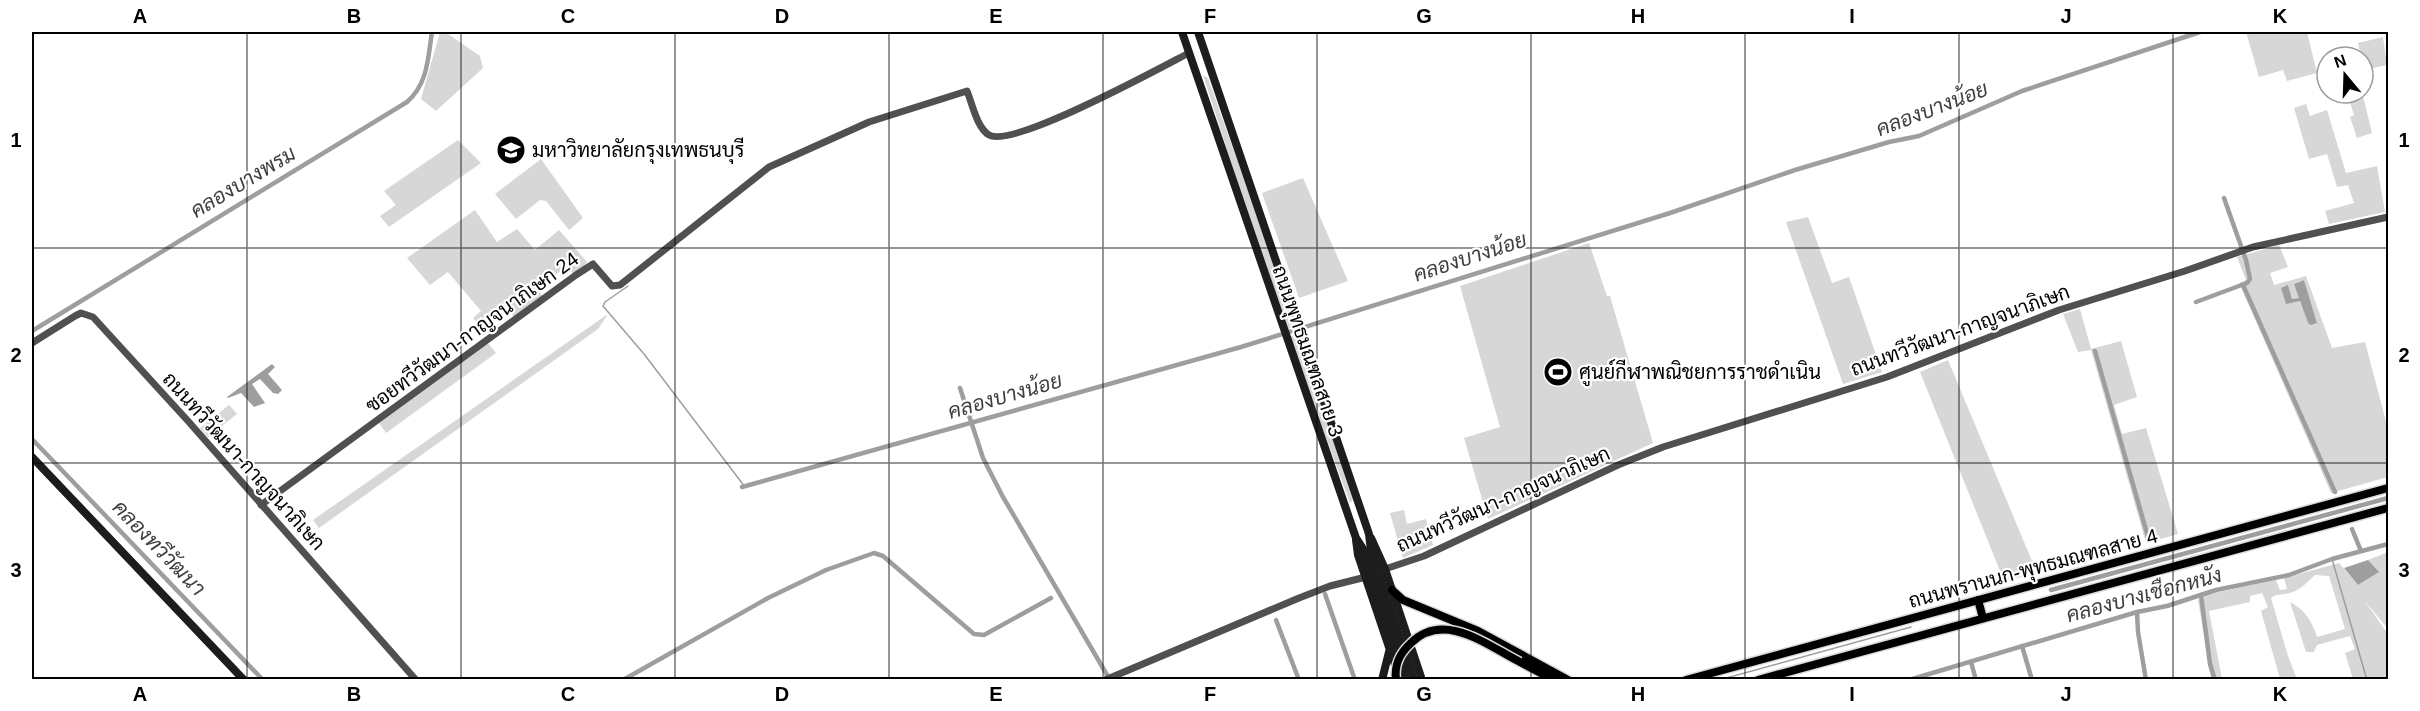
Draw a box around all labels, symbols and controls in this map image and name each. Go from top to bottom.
text: A [133,5,147,27]
text: B [347,5,361,27]
text: C [561,5,575,27]
text: D [775,5,789,27]
text: E [989,5,1003,27]
text: F [1204,5,1216,27]
text: G [1416,5,1432,27]
text: H [1631,5,1645,27]
text: I [1849,5,1855,27]
text: J [2060,5,2072,27]
text: K [2273,5,2288,27]
north arrow [2315,45,2375,105]
text: N [2332,51,2349,71]
water label: คลองบางน้อย [1872,76,1991,140]
text: 1 [10,129,22,151]
text: 1 [2398,129,2410,151]
school or university icon: มหาวิทยาลัยกรุงเทพธนบุรี [495,134,527,166]
place label: มหาวิทยาลัยกรุงเทพธนบุรี [532,137,744,164]
water label: คลองบางพรม [186,141,299,222]
water label: คลองบางน้อย [1410,226,1529,286]
street label: ซอยทวีวัฒนา-กาญจนาภิเษก 24 [360,246,583,417]
street label: ถนนพุทธมณฑลสาย 3 [1266,263,1348,440]
street label: ถนนทวีวัฒนา-กาญจนาภิเษก [1847,278,2073,381]
text: 2 [10,344,22,366]
text: 2 [2398,344,2410,366]
sports icon: ศูนย์กีฬาพณิชยการราชดำเนิน [1542,356,1574,388]
place label: ศูนย์กีฬาพณิชยการราชดำเนิน [1579,358,1821,387]
street label: ถนนทวีวัฒนา-กาญจนาภิเษก [158,366,331,555]
water label: คลองบางน้อย [945,367,1065,423]
street label: ถนนทวีวัฒนา-กาญจนาภิเษก [1392,440,1614,557]
water label: คลองทวีวัฒนา [108,495,211,600]
street label: ถนนพรานนก-พุทธมณฑลสาย 4 [1906,524,2161,615]
text: 3 [10,559,22,581]
text: 3 [2398,559,2410,581]
water label: คลองบางเชือกหนัง [2063,562,2224,626]
text: A [133,683,147,705]
text: B [347,683,361,705]
text: C [561,683,575,705]
text: D [775,683,789,705]
text: E [989,683,1003,705]
text: F [1204,683,1216,705]
text: G [1416,683,1432,705]
text: H [1631,683,1645,705]
text: I [1849,683,1855,705]
text: J [2060,683,2072,705]
text: K [2273,683,2288,705]

